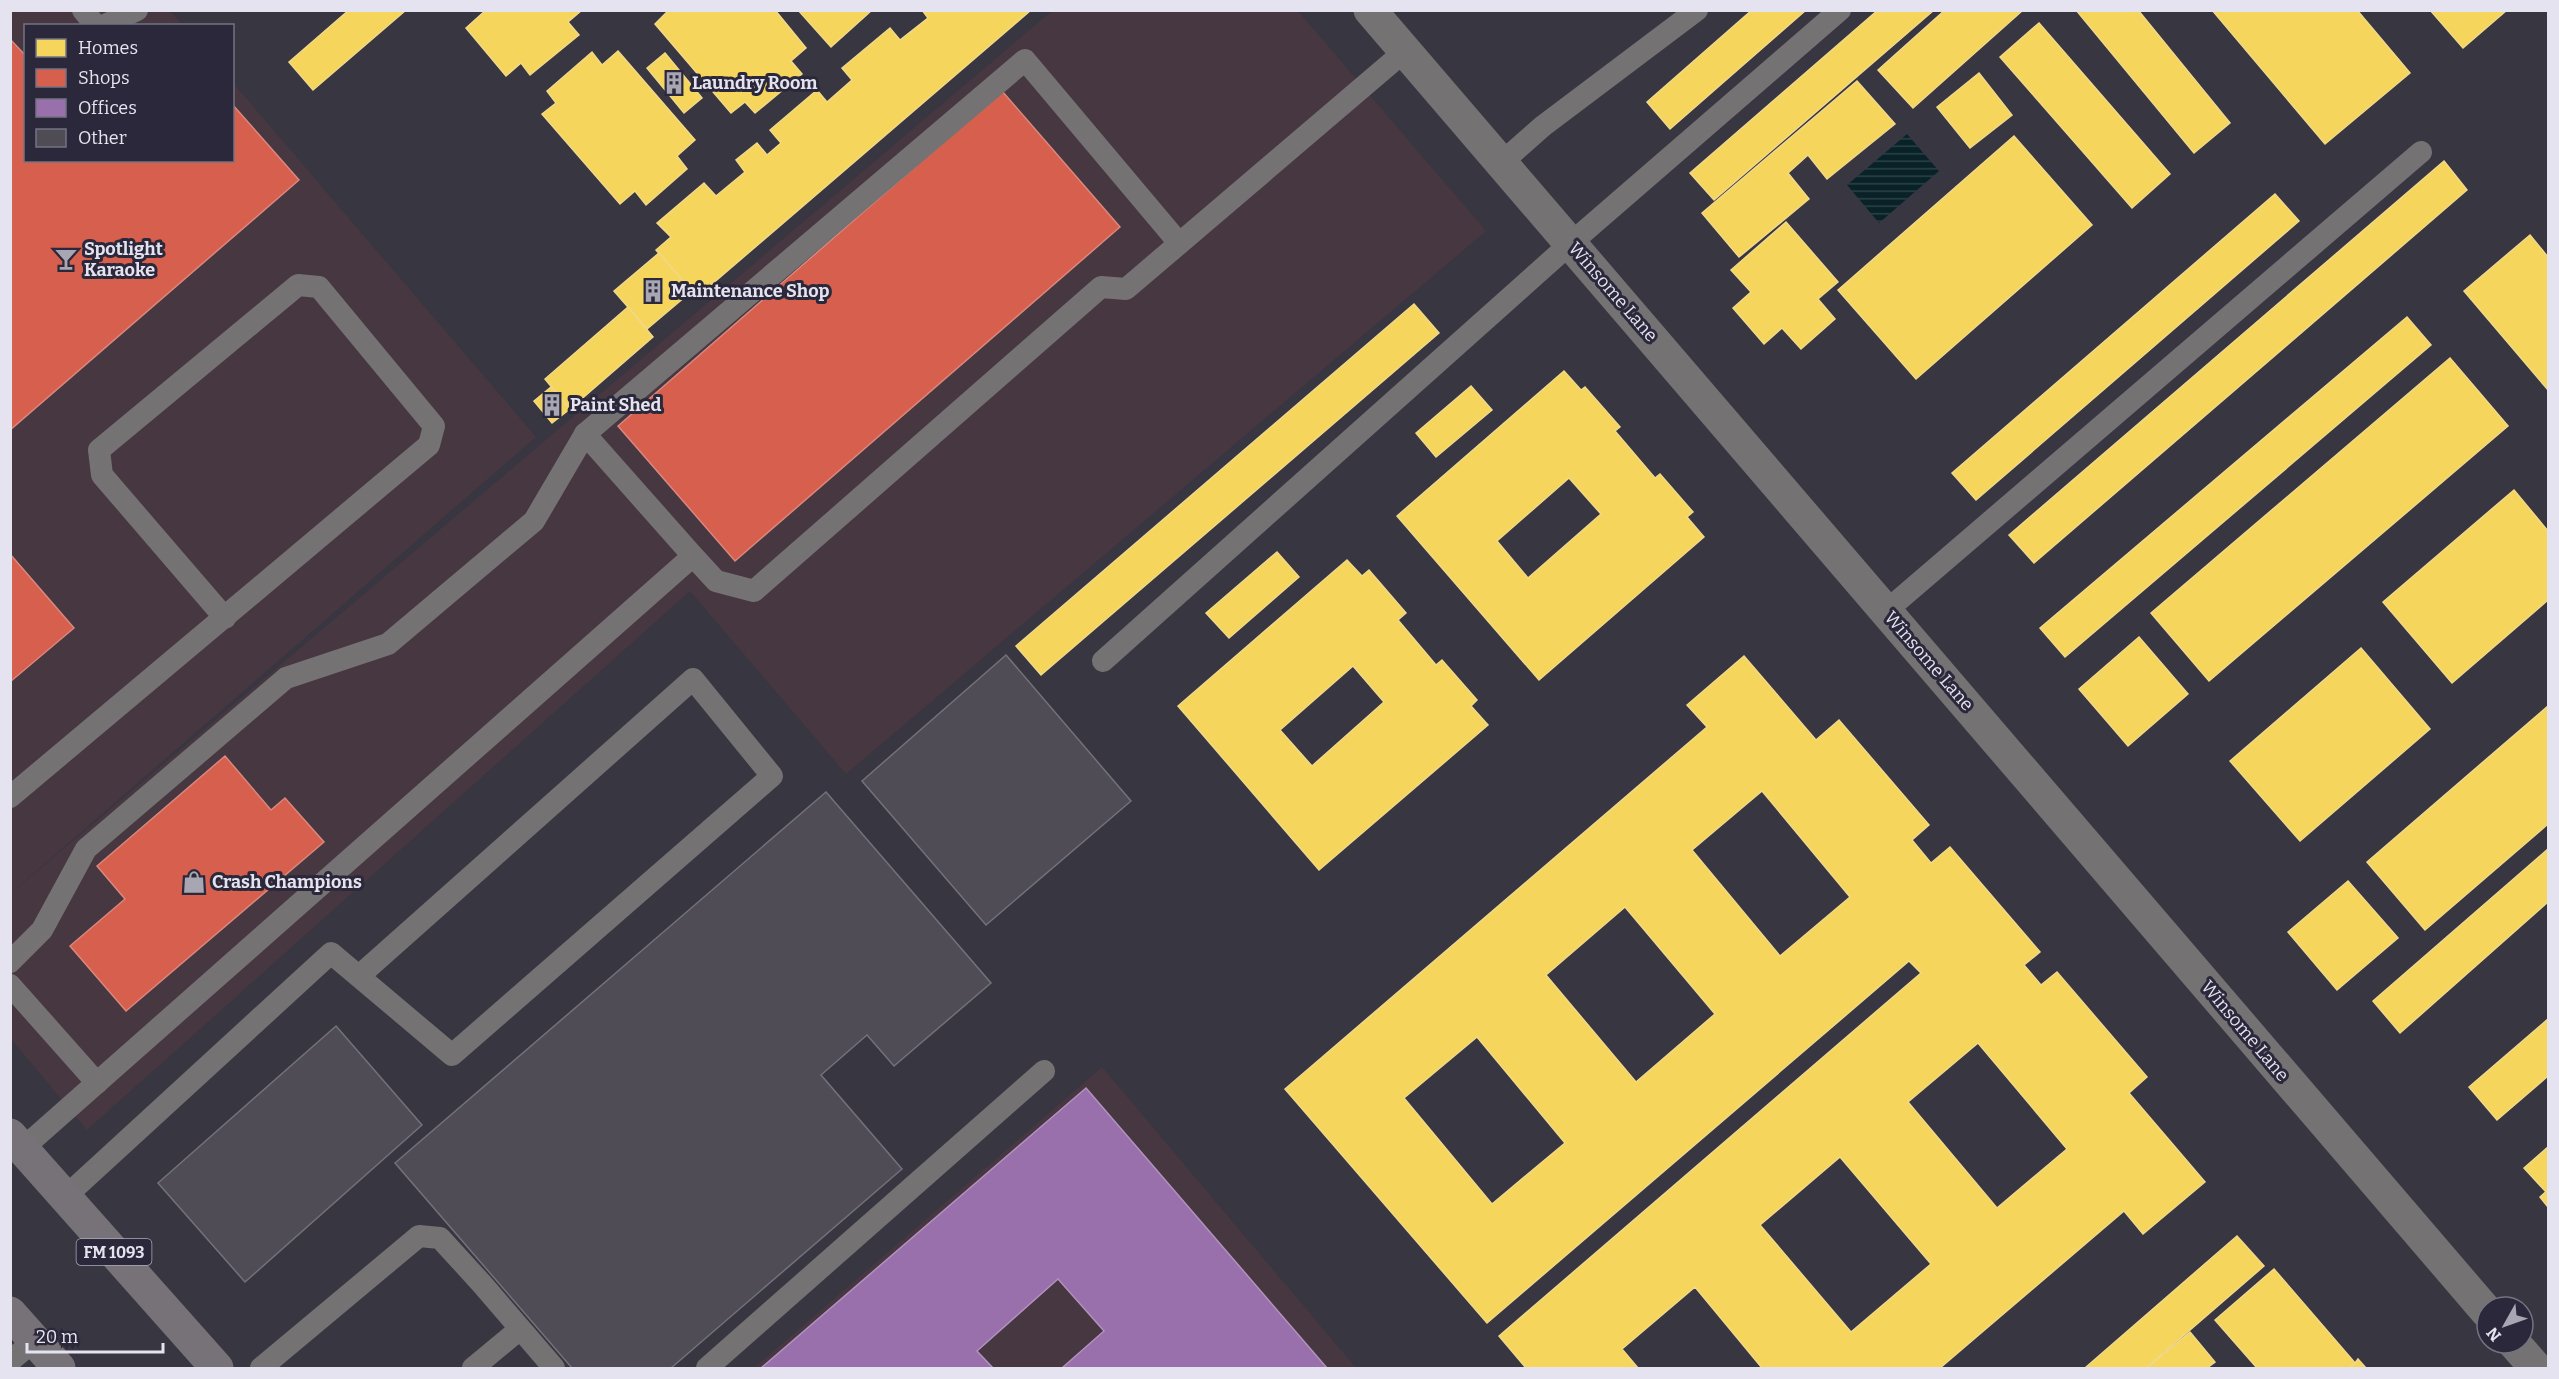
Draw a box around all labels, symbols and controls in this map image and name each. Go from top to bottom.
legend [24,24,234,162]
text: Homes [78,37,138,59]
text: Shops [78,67,130,89]
building icon: Laundry Room [661,70,687,96]
place label: Laundry Room [692,72,818,94]
text: Offices [78,97,137,119]
text: Other [78,127,127,149]
place label: Spotlight Karaoke [84,238,163,281]
street label: Winsome Lane [1564,238,1662,346]
bar icon: Spotlight Karaoke [53,246,79,272]
building icon: Maintenance Shop [640,278,666,304]
place label: Maintenance Shop [671,280,830,302]
building icon: Paint Shed [539,392,565,418]
place label: Paint Shed [570,394,661,416]
street label: Winsome Lane [1880,607,1978,715]
shop icon: Crash Champions [181,869,207,895]
place label: Crash Champions [212,871,362,893]
street label: Winsome Lane [2196,976,2294,1086]
road number: FM 1093 [76,1239,152,1265]
north arrow [2475,1295,2535,1355]
scale bar [27,1316,164,1354]
text: N [2483,1323,2505,1345]
text: 20 m [36,1326,78,1348]

